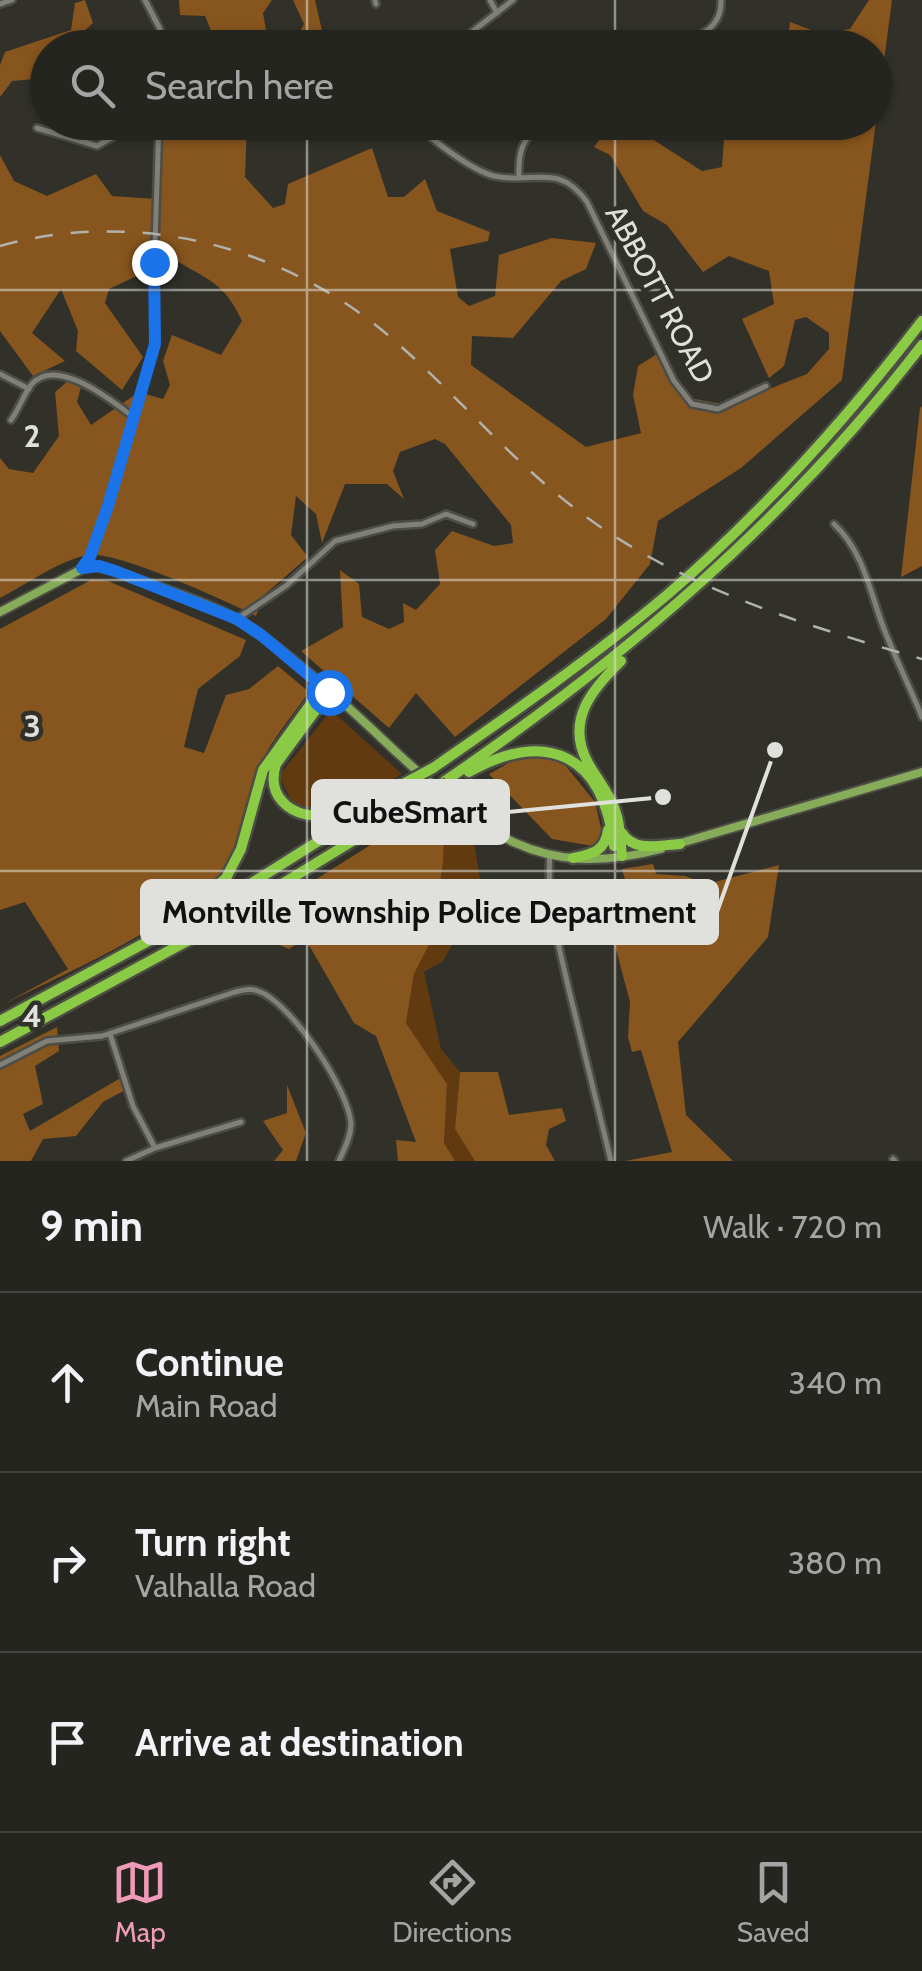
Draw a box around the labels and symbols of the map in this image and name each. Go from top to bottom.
street label: ABBOTT ROAD [598,199,722,389]
route end [132,240,178,286]
text: 2 [24,416,40,455]
route start [307,670,353,716]
text: 3 [23,706,41,745]
callout: CubeSmart [313,781,508,843]
text: CubeSmart [333,792,487,831]
callout: Montville Township Police Department [142,881,717,943]
text: Montville Township Police Department [162,892,696,931]
text: 4 [22,996,42,1035]

